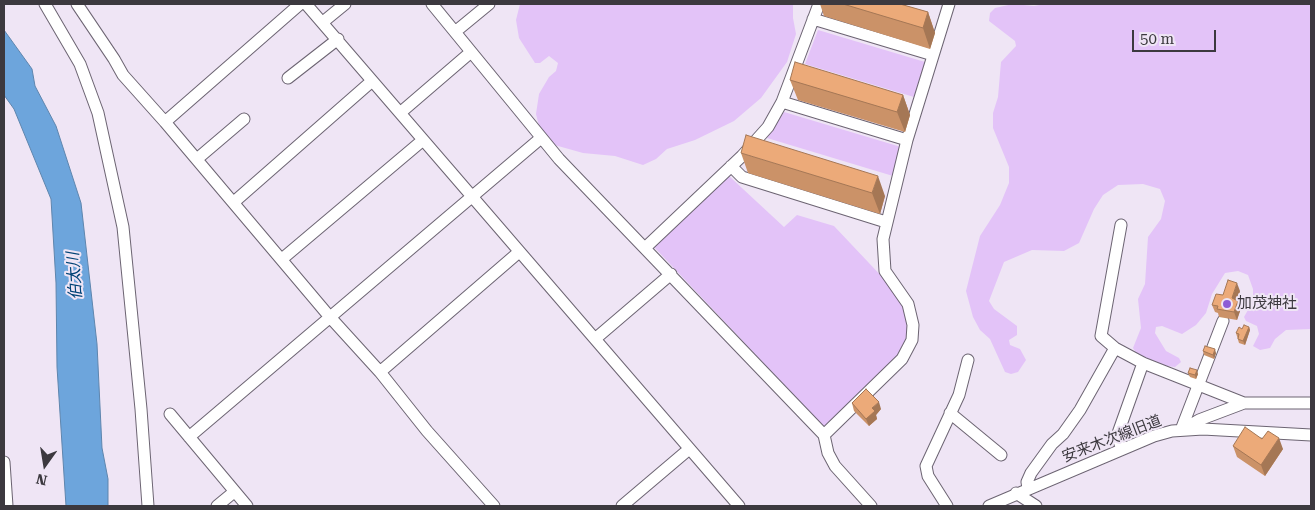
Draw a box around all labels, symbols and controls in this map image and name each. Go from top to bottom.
scale bar [1135,20,1219,52]
text: 50 m [1140,30,1174,48]
water label: 伯太川 [64,251,86,301]
place label: 加茂神社 [1237,295,1297,313]
marker: 加茂神社 [1221,298,1233,310]
street label: 安来木次線旧道 [1060,412,1164,466]
north arrow [20,440,70,490]
text: N [35,471,49,489]

